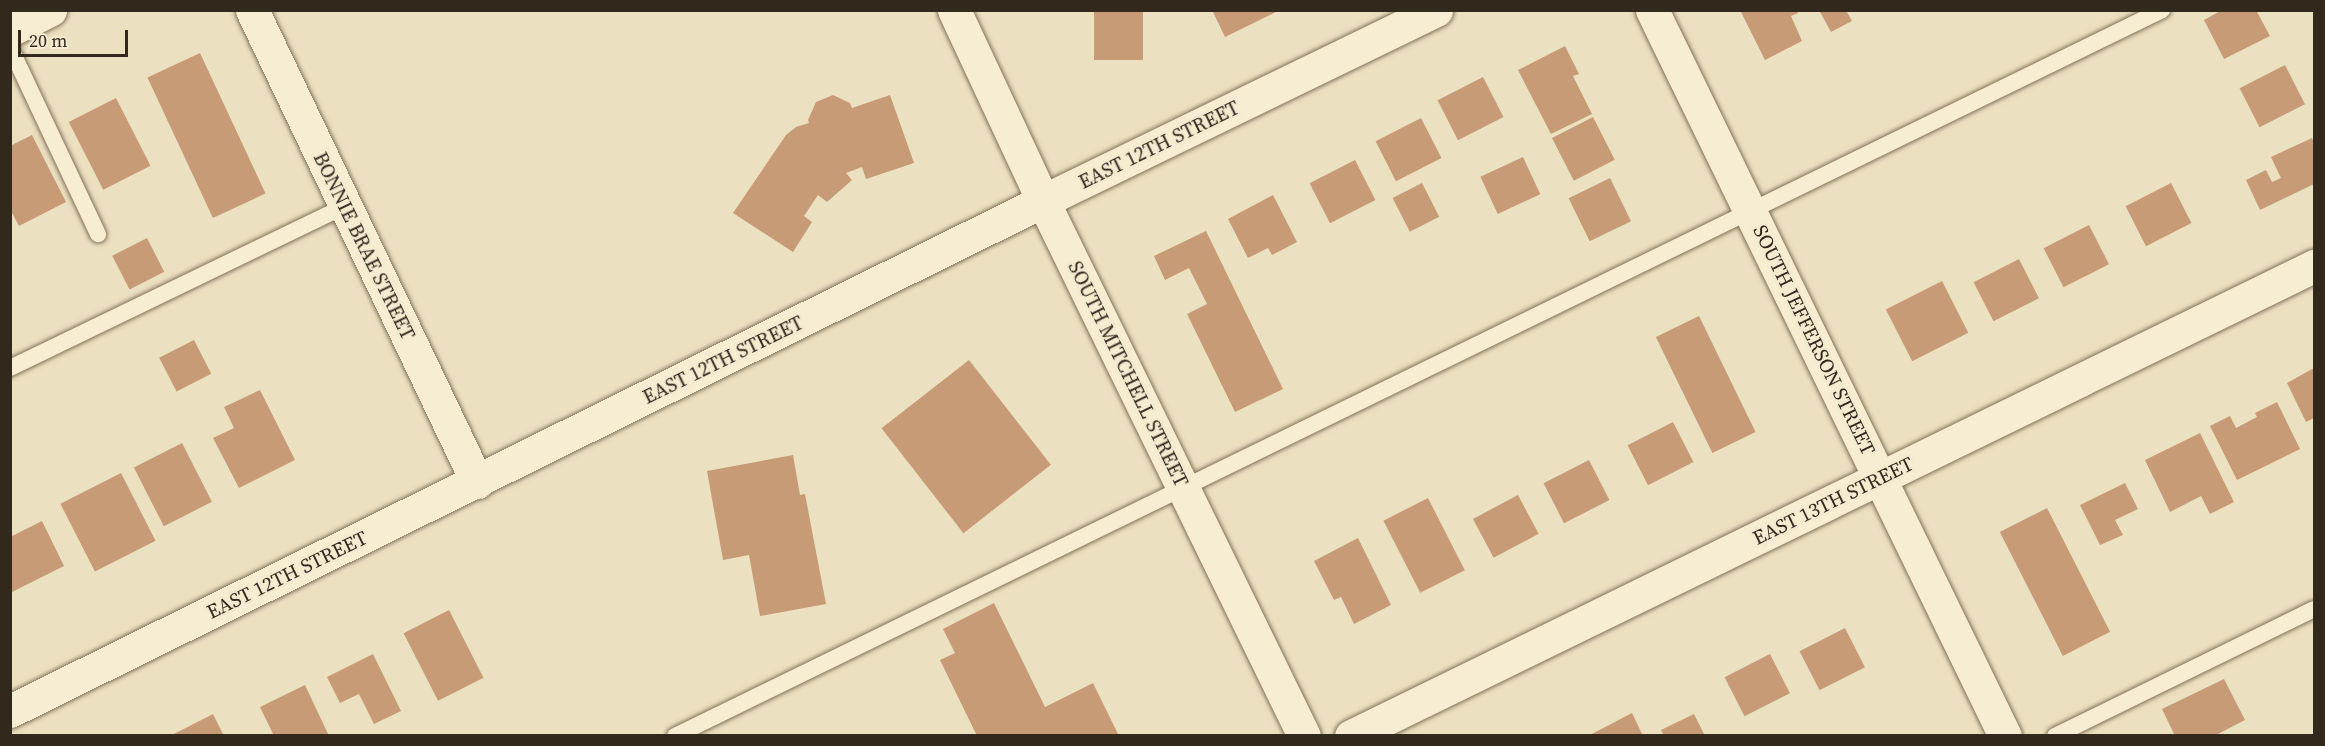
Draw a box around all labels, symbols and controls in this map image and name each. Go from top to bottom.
scale bar [21,18,130,56]
text: 20 m [29,28,67,53]
street label: EAST 12TH STREET [1075,96,1243,194]
street label: BONNIE BRAE STREET [308,148,420,344]
street label: SOUTH JEFFERSON STREET [1748,221,1880,459]
street label: SOUTH MITCHELL STREET [1063,257,1193,491]
street label: EAST 12TH STREET [639,311,807,409]
street label: EAST 13TH STREET [1749,452,1917,550]
street label: EAST 12TH STREET [203,526,371,624]

